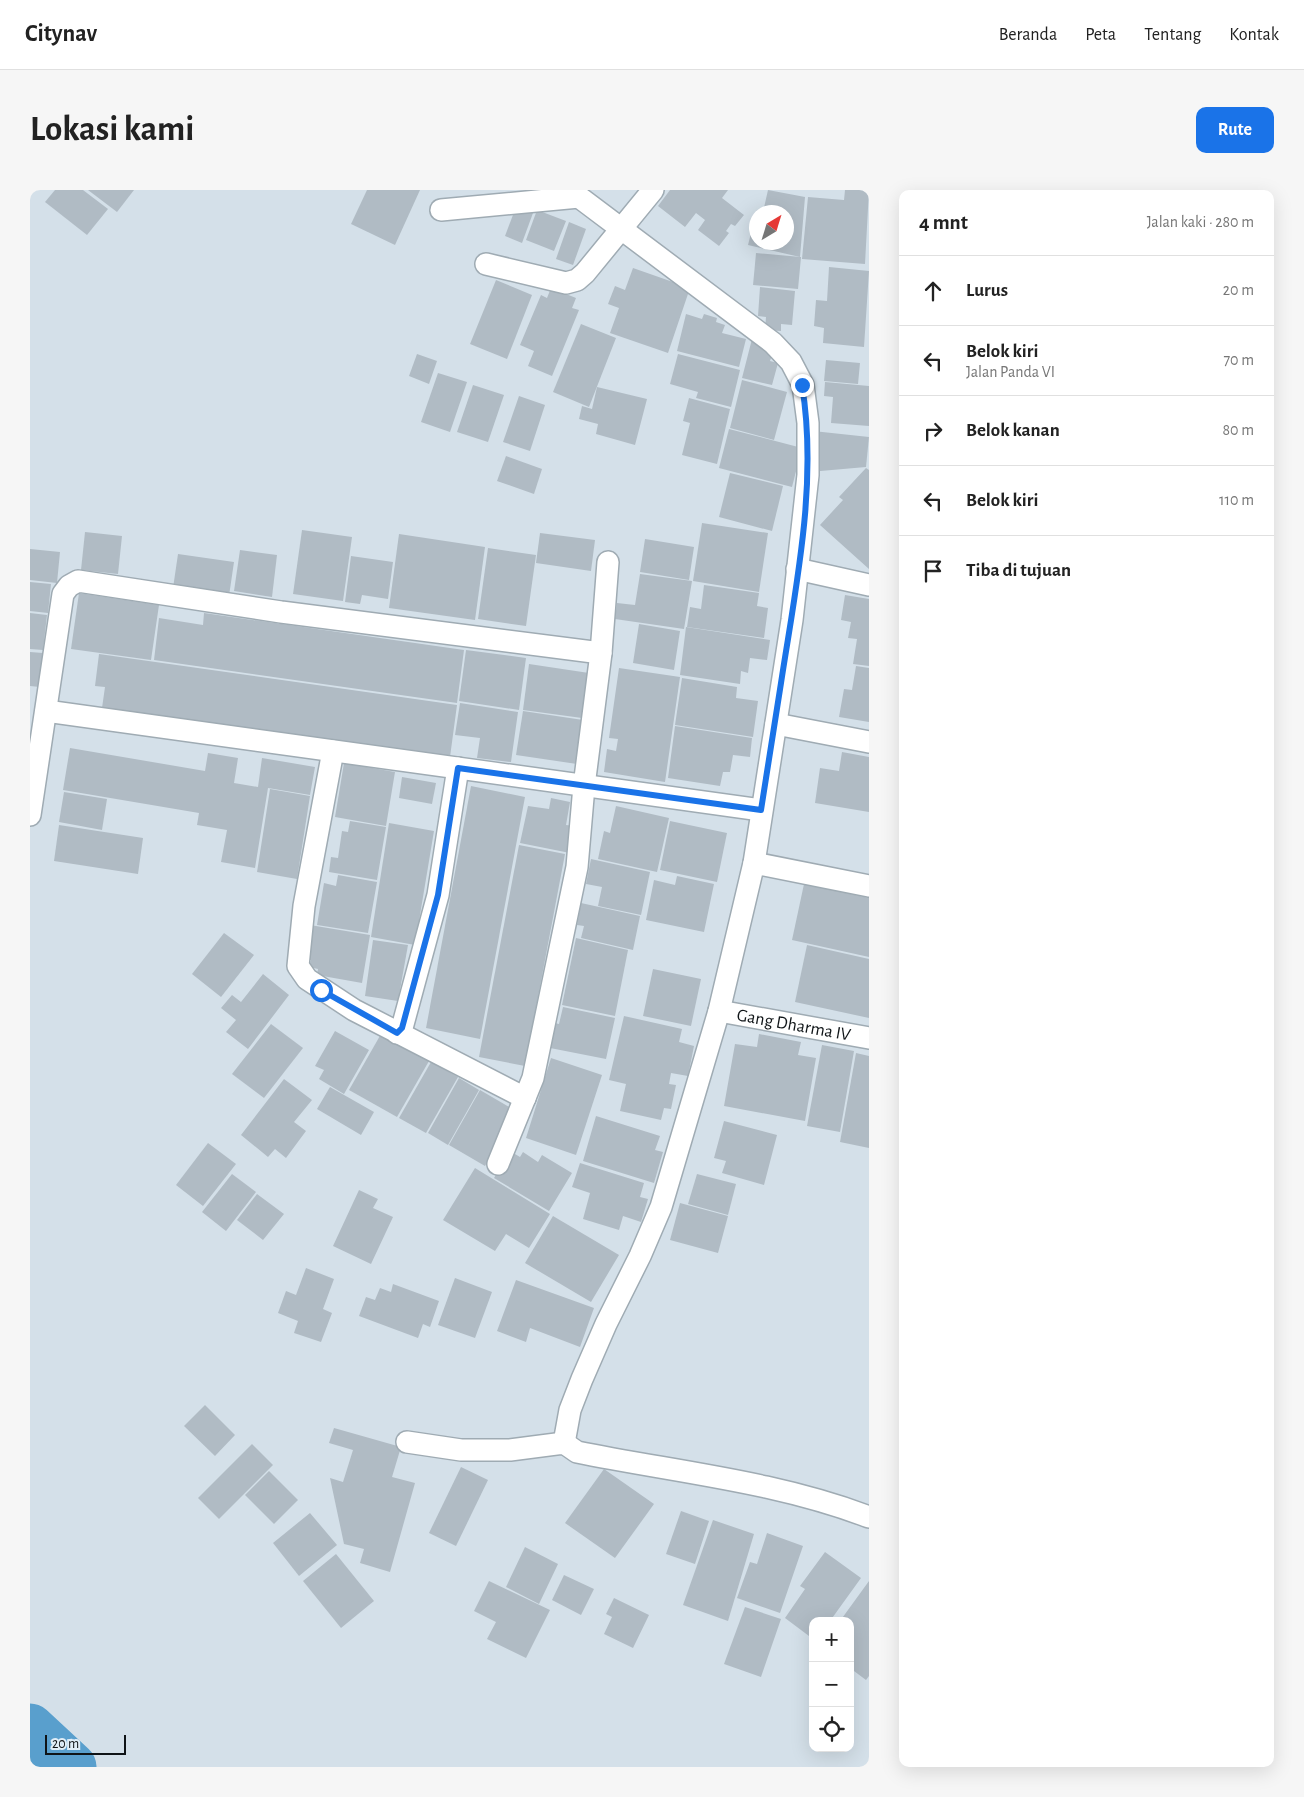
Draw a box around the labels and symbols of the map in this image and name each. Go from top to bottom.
north arrow [749,205,794,250]
route end [791,374,814,397]
route start [310,979,333,1002]
street label: Gang Dharma IV [735,1006,853,1045]
scale bar [45,1732,126,1755]

